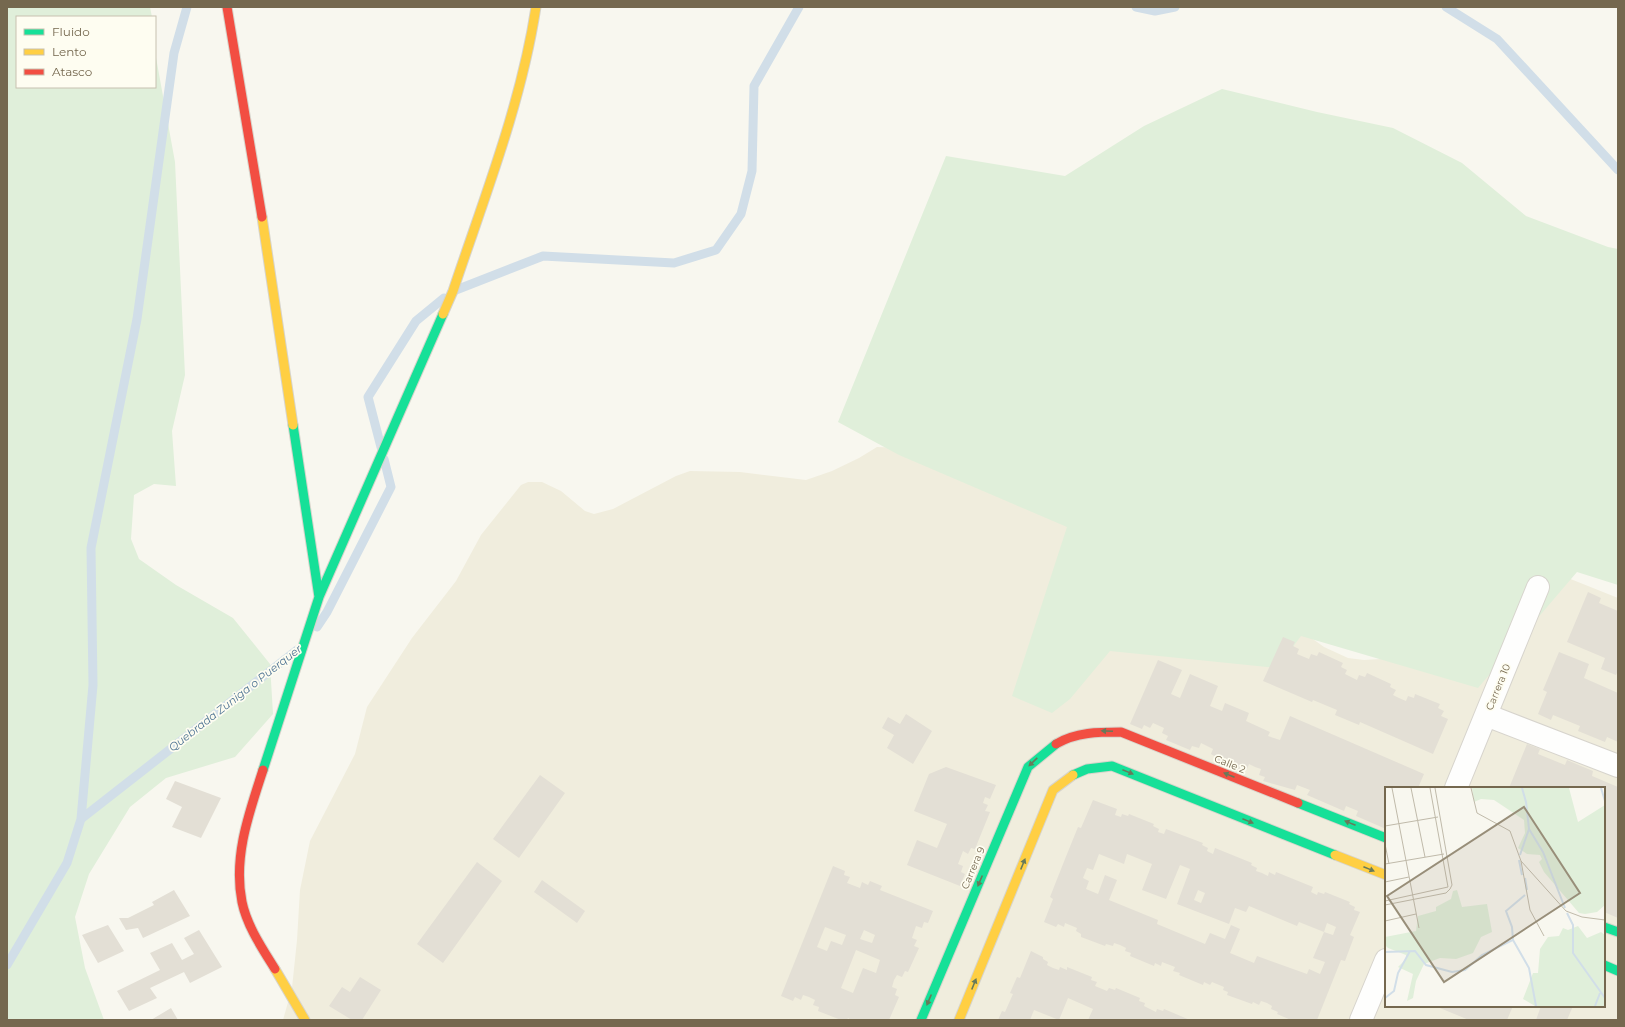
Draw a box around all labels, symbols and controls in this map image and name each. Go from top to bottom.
legend [16,16,156,88]
text: Fluido [52,24,90,39]
text: Lento [52,44,87,59]
text: Atasco [52,64,92,79]
water label: Quebrada Zuniga o Puerquer [166,641,305,754]
street label: Carrera 10 [1483,661,1513,712]
one-way arrow [1101,728,1113,735]
street label: Calle 2 [1212,752,1248,776]
one-way arrow [1028,757,1038,767]
one-way arrow [1122,770,1134,776]
one-way arrow [1224,772,1235,778]
inset map [1385,787,1605,1007]
one-way arrow [1243,818,1255,824]
one-way arrow [1343,820,1355,826]
street label: Carrera 9 [958,845,988,891]
one-way arrow [1021,857,1027,869]
one-way arrow [1364,866,1376,872]
one-way arrow [977,875,983,886]
one-way arrow [971,978,977,989]
one-way arrow [926,995,932,1007]

